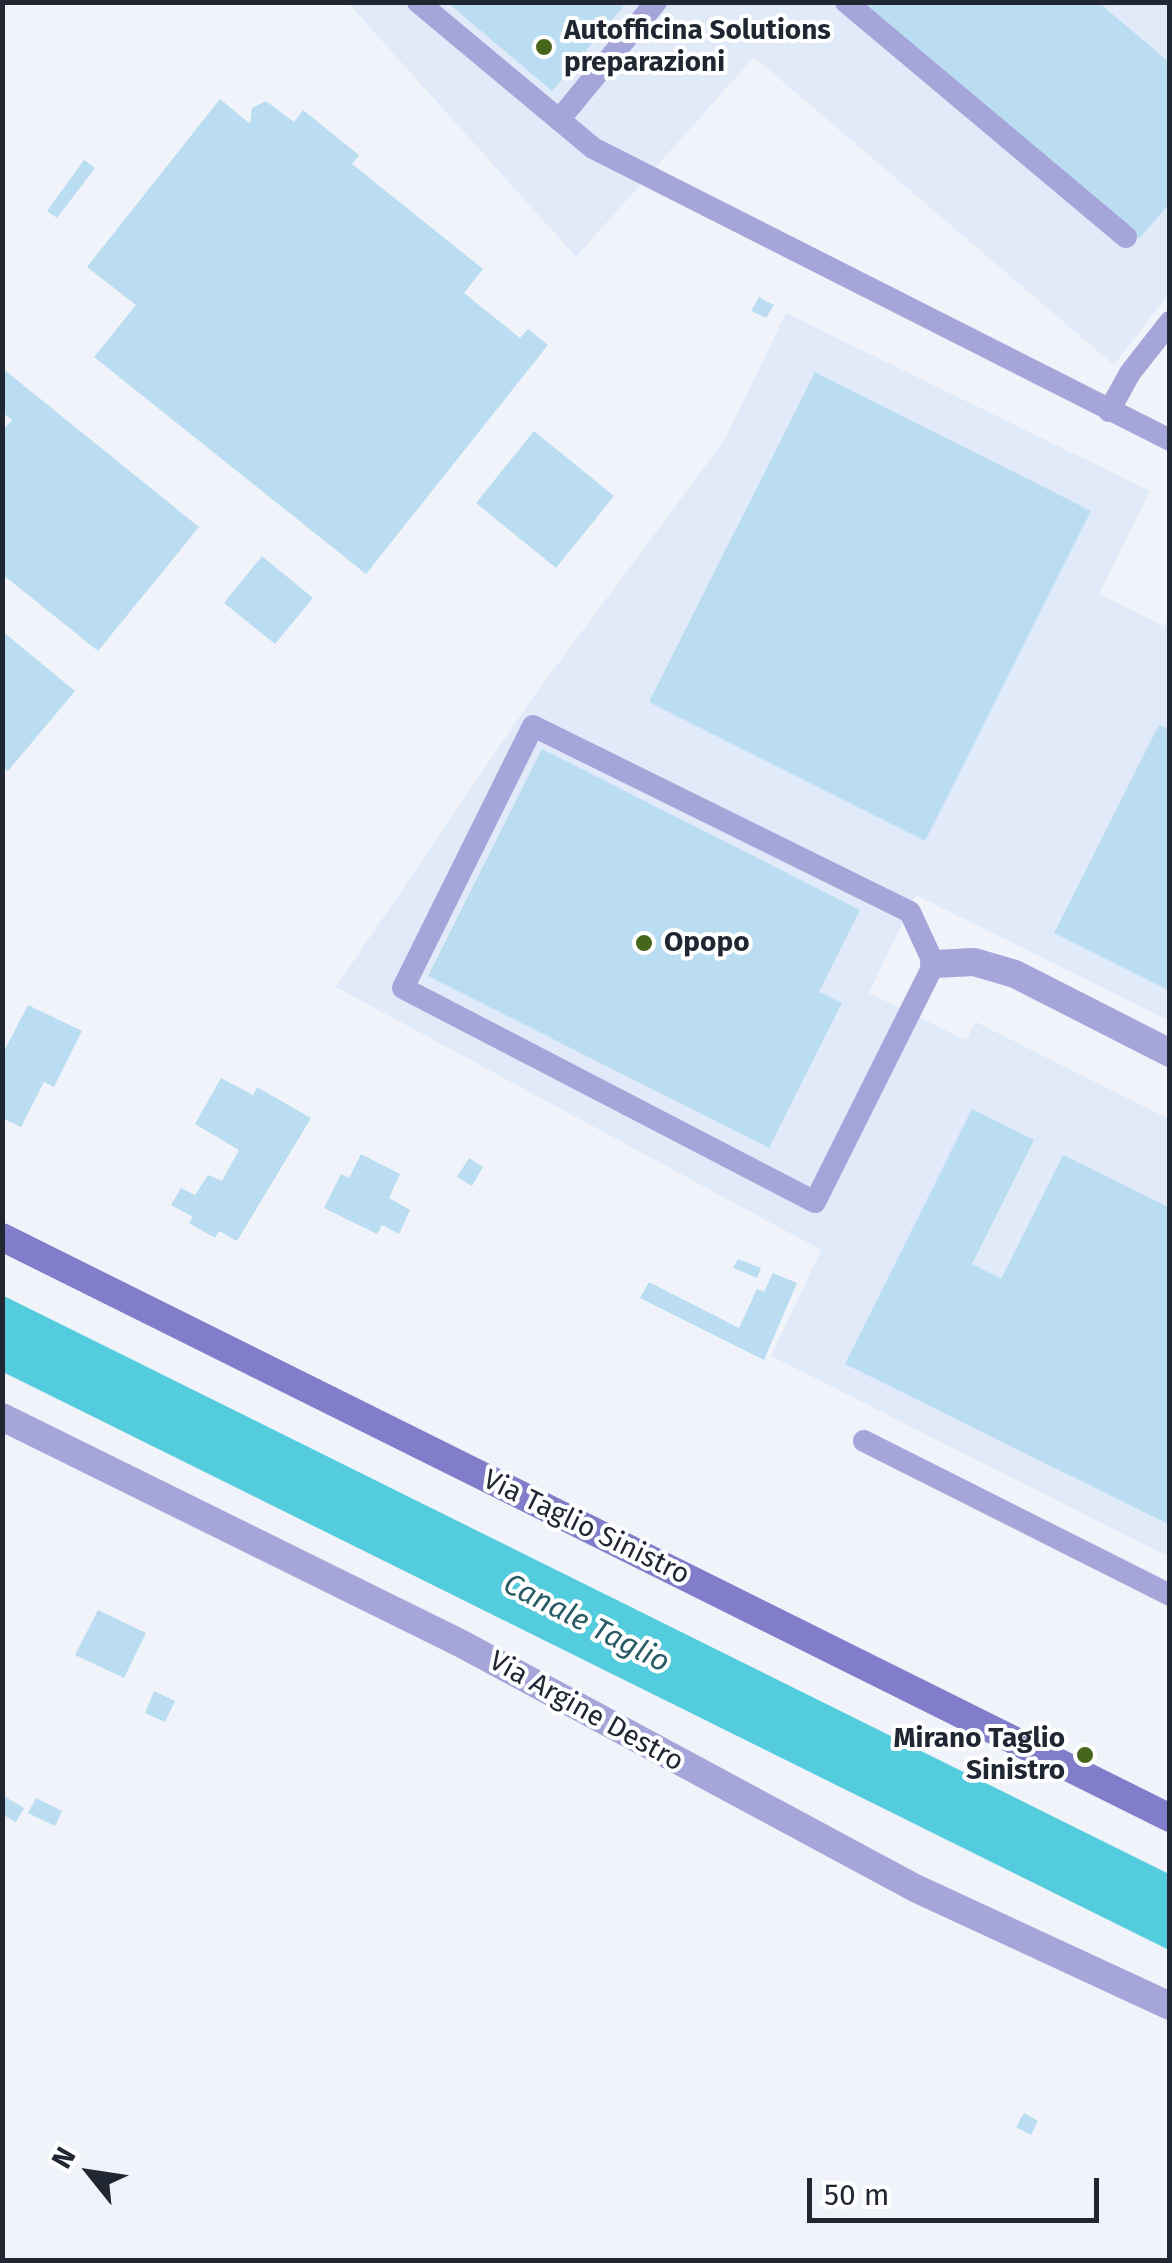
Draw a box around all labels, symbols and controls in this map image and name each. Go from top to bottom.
place label: Autofficina Solutions preparazioni [564,14,831,80]
marker: Autofficina Solutions preparazioni [533,36,555,58]
place label: Opopo [664,926,749,960]
marker: Opopo [633,932,655,954]
street label: Via Taglio Sinistro [477,1463,695,1593]
water label: Canale Taglio [497,1567,675,1681]
street label: Via Argine Destro [483,1645,689,1779]
place label: Mirano Taglio Sinistro [894,1722,1065,1788]
marker: Mirano Taglio Sinistro [1074,1744,1096,1766]
north arrow [40,2123,140,2223]
text: N [45,2141,83,2174]
scale bar [812,2158,1104,2220]
text: 50 m [824,2177,889,2213]

